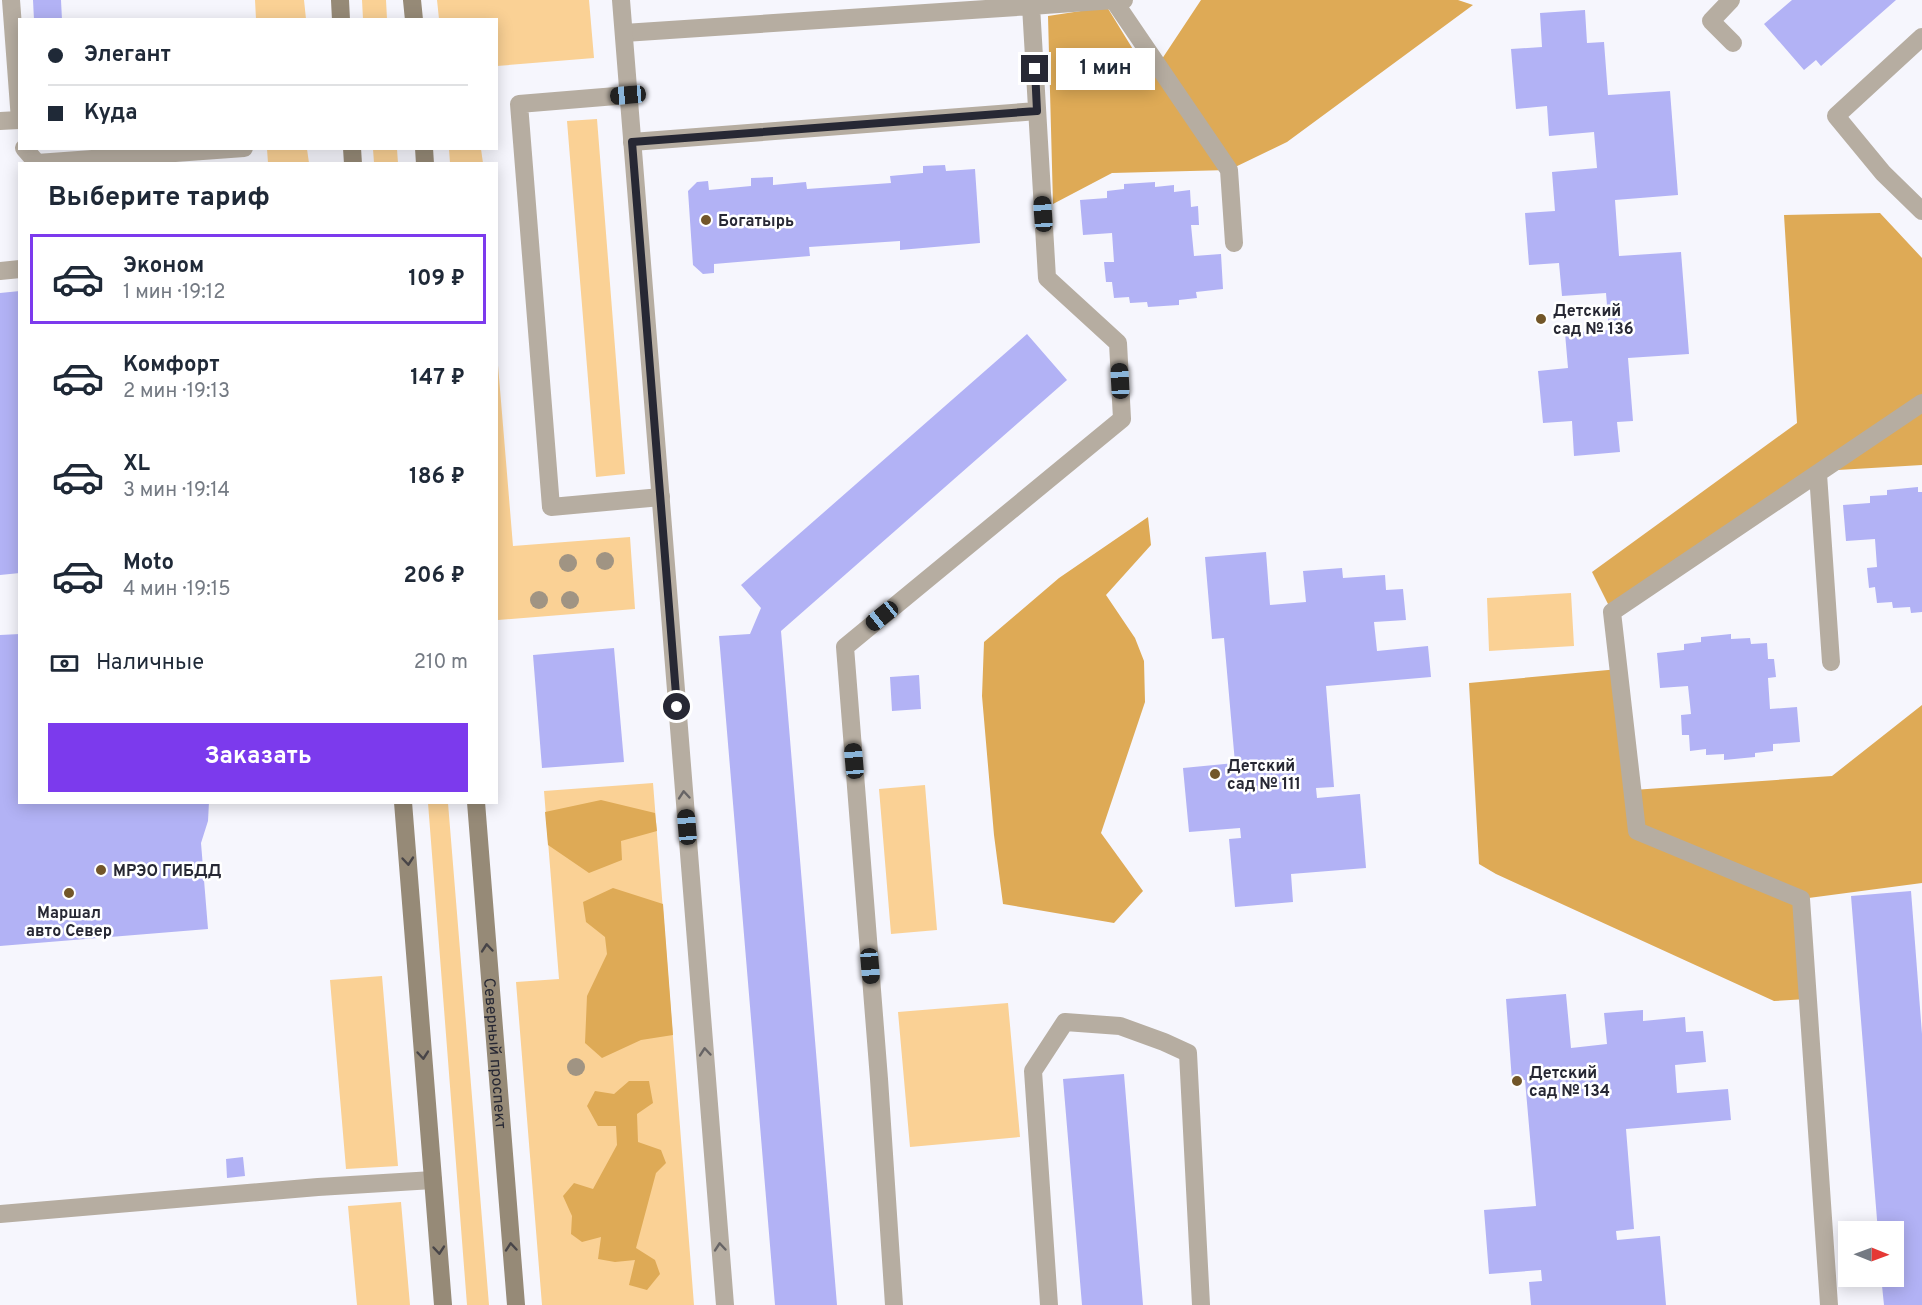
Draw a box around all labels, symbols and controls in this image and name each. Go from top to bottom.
text: Элегант [84,42,171,69]
callout: 1 мин [1056,48,1155,90]
route end [1021,55,1048,82]
text: 1 мин [1080,56,1131,82]
car [609,84,647,106]
text: Куда [84,100,138,127]
text: Выберите тариф [48,181,270,215]
car [1033,195,1053,233]
place label: Богатырь [718,212,794,232]
marker: Богатырь [699,213,713,227]
icon: car [51,252,105,306]
text: Эконом [123,253,204,280]
text: 109 ₽ [408,266,465,293]
text: 1 мин · 19:12 [123,280,225,306]
place label: Детский сад № 136 [1553,302,1634,340]
marker: Детский сад № 136 [1534,312,1548,326]
icon: car [51,351,105,405]
text: Комфорт [123,352,220,379]
car [1110,363,1130,399]
text: 147 ₽ [410,365,465,392]
text: 2 мин · 19:13 [123,379,230,405]
icon: car [51,450,105,504]
text: XL [123,451,150,478]
text: 186 ₽ [409,464,465,491]
text: 3 мин · 19:14 [123,478,230,504]
icon: car [51,549,105,603]
text: Moto [123,550,174,577]
text: 206 ₽ [404,563,465,590]
text: 4 мин · 19:15 [123,577,231,603]
car [862,598,902,634]
icon: cash [48,647,81,680]
text: Наличные [96,650,204,677]
text: 210 m [414,650,468,676]
route start [663,693,690,720]
button: Заказать [48,723,468,792]
car [843,742,865,780]
place label: Детский сад № 111 [1227,757,1301,795]
marker: Детский сад № 111 [1208,767,1222,781]
one-way arrow [678,791,691,800]
car [676,808,698,846]
one-way arrow [401,856,414,865]
place label: МРЭО ГИБДД [113,862,222,882]
marker: МРЭО ГИБДД [94,863,108,877]
marker: Маршал авто Север [62,886,76,900]
place label: Маршал авто Север [26,904,112,942]
one-way arrow [481,943,494,952]
car [859,947,881,985]
street label: Северный проспект [478,977,510,1130]
one-way arrow [699,1048,712,1057]
one-way arrow [417,1051,430,1060]
place label: Детский сад № 134 [1529,1064,1610,1102]
marker: Детский сад № 134 [1510,1074,1524,1088]
north arrow [1838,1221,1904,1287]
map controls [1838,1221,1904,1287]
one-way arrow [505,1242,518,1251]
one-way arrow [714,1242,727,1251]
one-way arrow [432,1245,445,1254]

